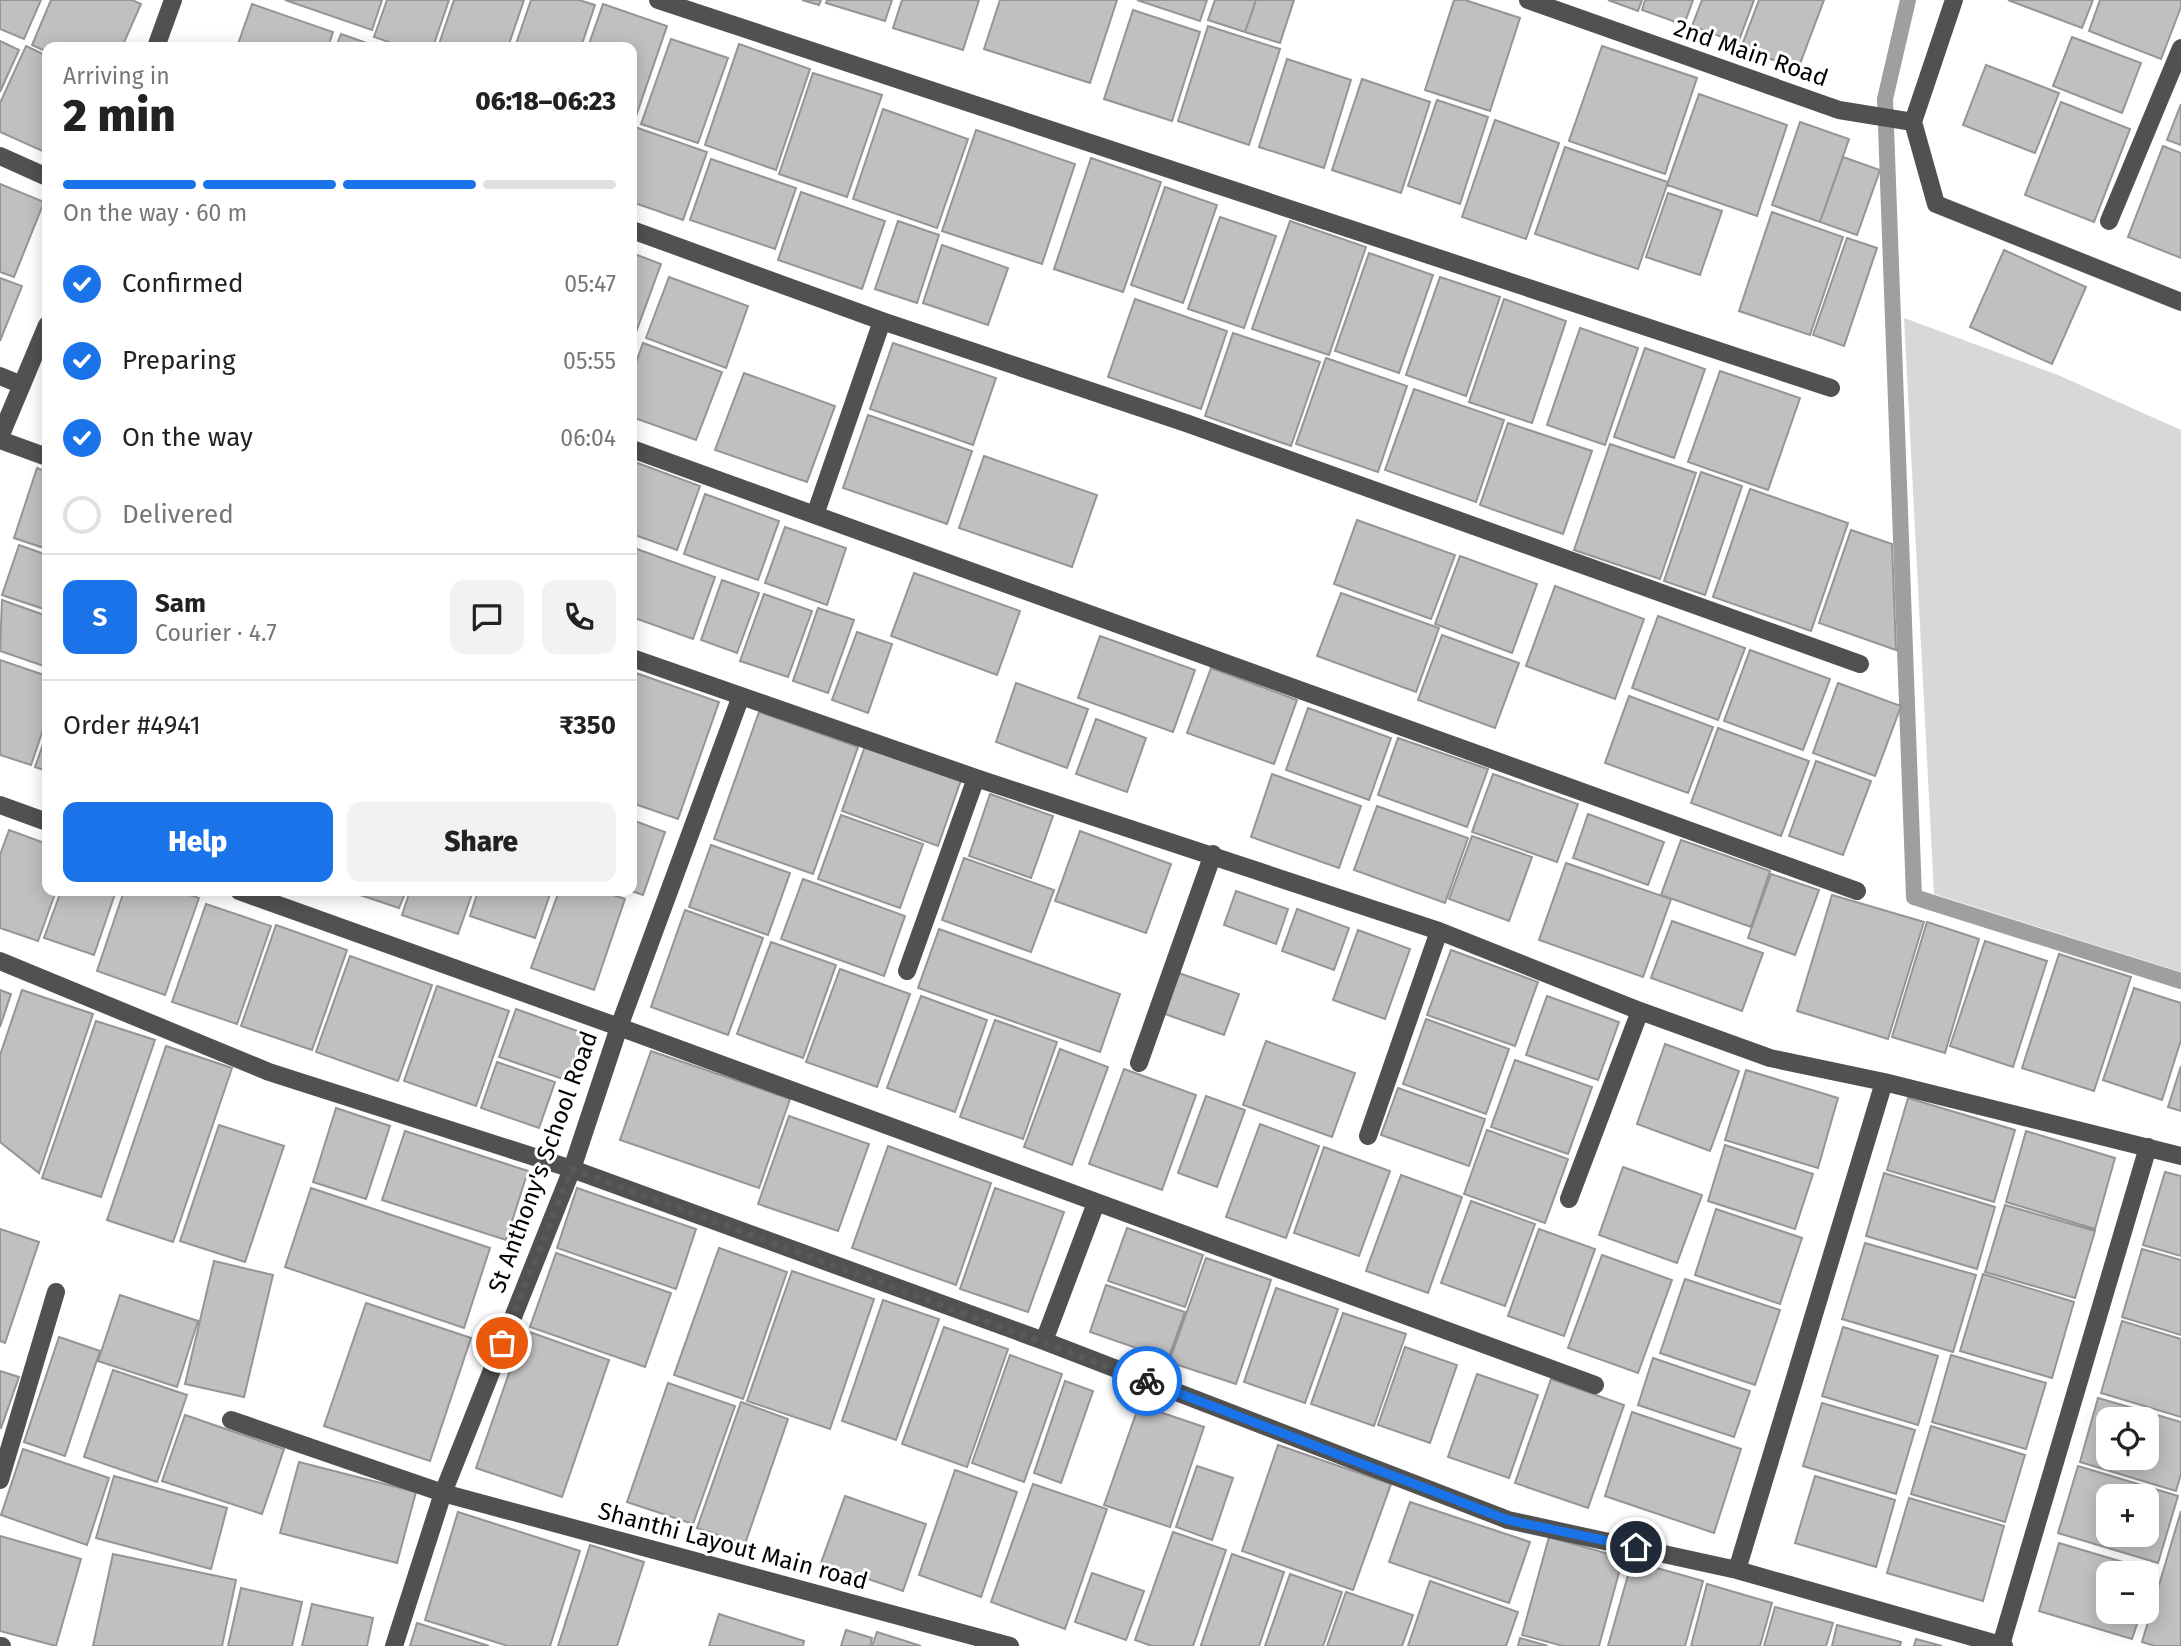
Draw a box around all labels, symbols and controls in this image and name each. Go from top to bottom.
street label: 2nd Main Road [1670,14,1832,92]
text: Arriving in [63,62,170,90]
text: 06:18–06:23 [475,86,616,117]
text: 2 min [63,88,176,143]
text: On the way · 60 m [63,199,247,227]
icon: check [63,265,101,303]
text: Confirmed [122,268,243,299]
text: 05:47 [564,270,616,298]
icon: check [63,342,101,380]
text: Preparing [122,345,235,376]
text: 05:55 [563,347,616,375]
icon: check [63,419,101,457]
text: On the way [122,422,253,453]
text: 06:04 [560,424,616,452]
text: Delivered [122,499,234,530]
button: chat [450,580,524,654]
button: phone [542,580,616,654]
text: Sam [155,588,206,619]
text: S [93,602,107,633]
text: Courier · 4.7 [155,619,277,647]
text: Order #4941 [63,710,201,741]
text: ₹350 [559,710,616,741]
button: Help [63,802,333,882]
button: Share [347,802,616,882]
street label: St Anthony's School Road [483,1027,603,1297]
pin [472,1313,532,1373]
icon: bag [483,1324,521,1362]
courier [1112,1346,1182,1416]
icon: bike [1128,1362,1166,1400]
map controls [2096,1407,2159,1624]
button: locate [2096,1407,2159,1470]
button: + [2096,1484,2159,1547]
street label: Shanthi Layout Main road [595,1497,871,1595]
pin [1606,1517,1666,1577]
icon: home [1617,1528,1655,1566]
button: − [2096,1561,2159,1624]

